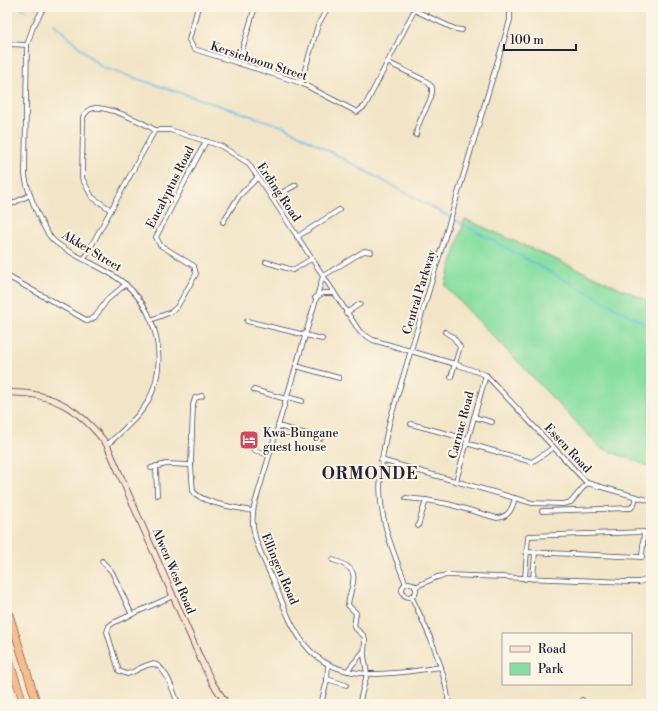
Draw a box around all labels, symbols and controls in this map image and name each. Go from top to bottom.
scale bar [504,26,576,52]
text: 100 m [510,33,544,48]
street label: Kersieboom Street [208,39,310,84]
street label: Eucalyptus Road [143,143,198,231]
street label: Erding Road [253,160,304,225]
street label: Akker Street [58,227,125,275]
street label: Central Parkway [399,248,440,336]
street label: Carnac Road [445,390,478,461]
street label: Essen Road [541,420,594,476]
place label: Kwa-Bungane guest house [263,426,339,455]
hotel icon: Kwa-Bungane guest house [238,429,260,451]
district label: ORMONDE [322,464,418,484]
street label: Alwen West Road [148,525,198,617]
street label: Ellingen Road [258,531,301,607]
legend [502,633,632,685]
text: Road [538,642,566,657]
text: Park [538,662,564,677]

